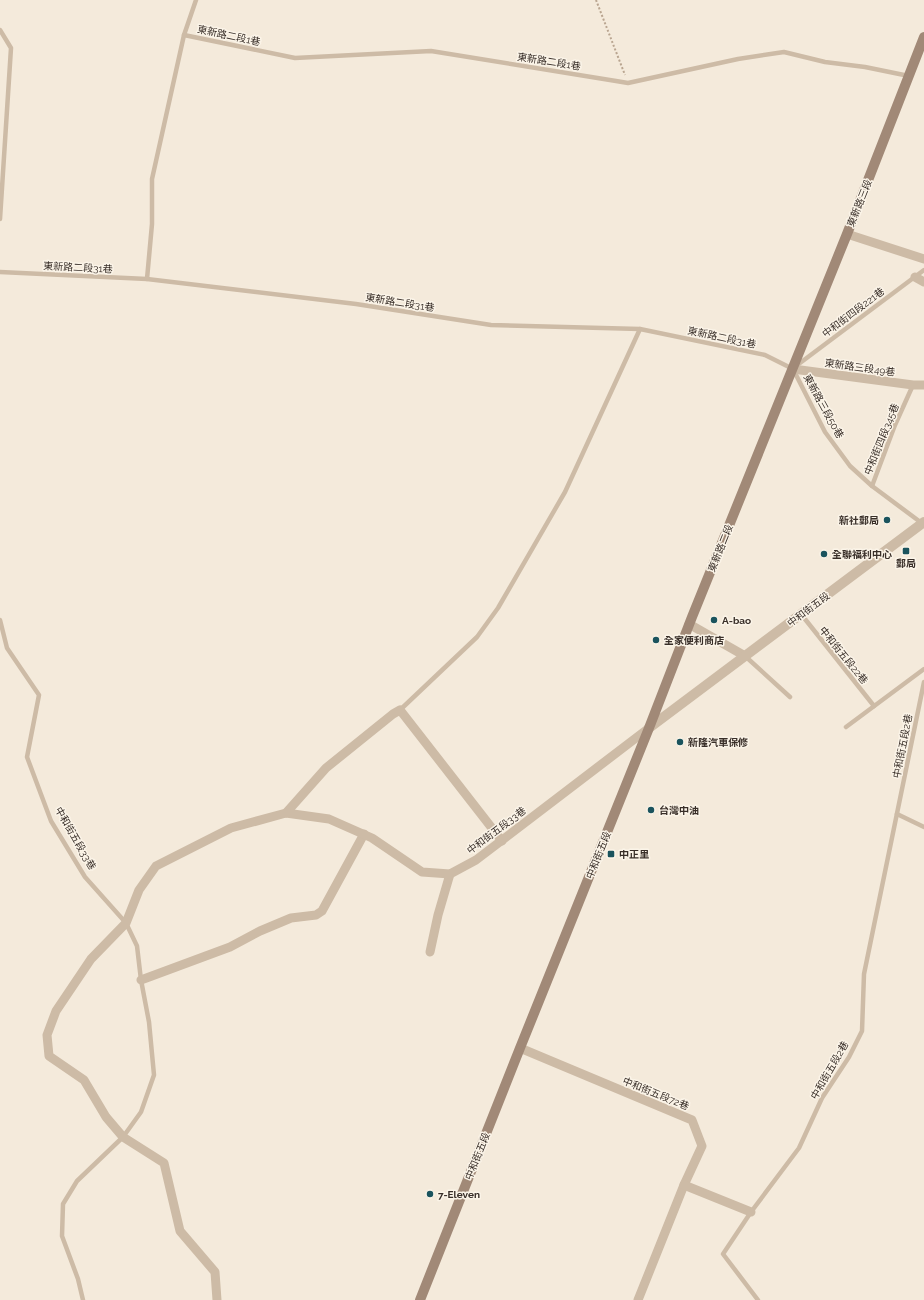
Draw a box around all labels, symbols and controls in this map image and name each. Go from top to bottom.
street label: 東新路二段1巷 [196,23,261,48]
street label: 東新路二段1巷 [516,51,582,72]
street label: 東新路三段 [845,178,874,228]
street label: 東新路二段31巷 [43,260,113,275]
street label: 中和街四段221巷 [820,286,886,339]
street label: 東新路二段31巷 [365,292,435,313]
street label: 東新路二段31巷 [687,325,757,350]
street label: 東新路三段49巷 [824,357,896,378]
street label: 東新路三段50巷 [801,372,846,440]
street label: 中和街四段345巷 [862,402,901,477]
place label: 新社郵局 [839,515,879,526]
marker: 新社郵局 [882,515,892,525]
street label: 東新路二段 [706,523,735,573]
marker: 郵局 [901,546,911,556]
marker: 全聯福利中心 [819,549,829,559]
place label: 全聯福利中心 [832,549,892,560]
place label: 郵局 [896,558,916,569]
street label: 中和街五段 [785,590,832,629]
marker: A-bao [709,615,719,625]
place label: A-bao [722,615,751,626]
street label: 中和街五段22巷 [817,624,870,686]
marker: 全家便利商店 [651,635,661,645]
place label: 全家便利商店 [664,635,724,646]
street label: 中和街五段2巷 [891,713,914,779]
marker: 新隆汽車保修 [675,737,685,747]
place label: 新隆汽車保修 [688,737,748,748]
street label: 中和街五段33巷 [53,805,98,872]
street label: 中和街五段33巷 [465,805,528,856]
marker: 台灣中油 [646,805,656,815]
place label: 台灣中油 [659,805,699,816]
street label: 中和街五段 [584,830,613,880]
marker: 中正里 [606,849,616,859]
place label: 中正里 [619,849,649,860]
street label: 中和街五段2巷 [808,1039,851,1101]
street label: 中和街五段72巷 [621,1075,691,1112]
street label: 中和街五段 [463,1131,492,1181]
marker: 7-Eleven [425,1189,435,1199]
place label: 7-Eleven [438,1189,480,1200]

